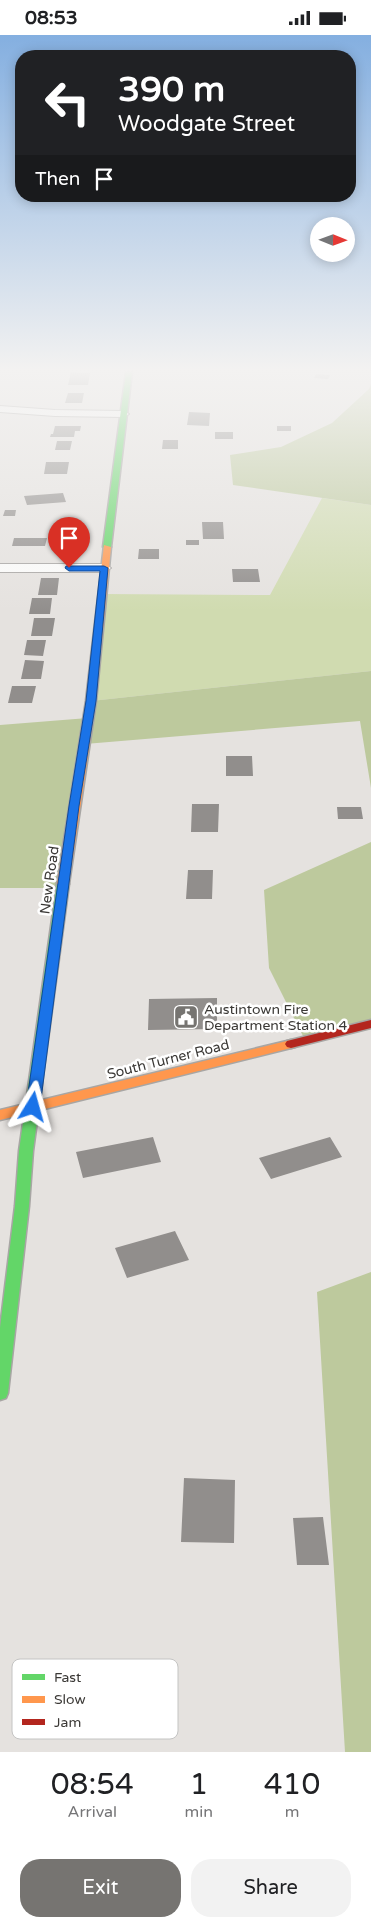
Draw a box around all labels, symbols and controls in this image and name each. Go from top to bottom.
text: 08:53 [25,7,78,29]
text: 390 m [118,69,225,111]
icon: left [35,70,100,135]
text: Woodgate Street [118,111,295,137]
icon: arrive [90,165,118,193]
text: Then [35,168,80,190]
north arrow [310,217,355,263]
map controls [310,217,355,262]
pin [48,517,90,568]
icon: arrive [55,524,83,552]
street label: New Road [36,845,63,915]
place label: Austintown Fire Department Station 4 [204,1001,348,1034]
public building icon: Austintown Fire Department Station 4 [173,1004,199,1030]
street label: South Turner Road [105,1036,231,1083]
position arrow [6,1080,58,1132]
legend [12,1659,178,1739]
text: Fast [54,1669,82,1686]
text: Slow [54,1691,86,1708]
text: Jam [54,1714,81,1731]
text: 08:54 [51,1766,134,1803]
text: 1 [189,1766,208,1803]
text: 410 [264,1766,320,1803]
text: Arrival [68,1802,117,1822]
text: min [185,1802,213,1822]
text: m [285,1802,299,1822]
button: Exit [20,1859,181,1917]
button: Share [191,1859,351,1917]

